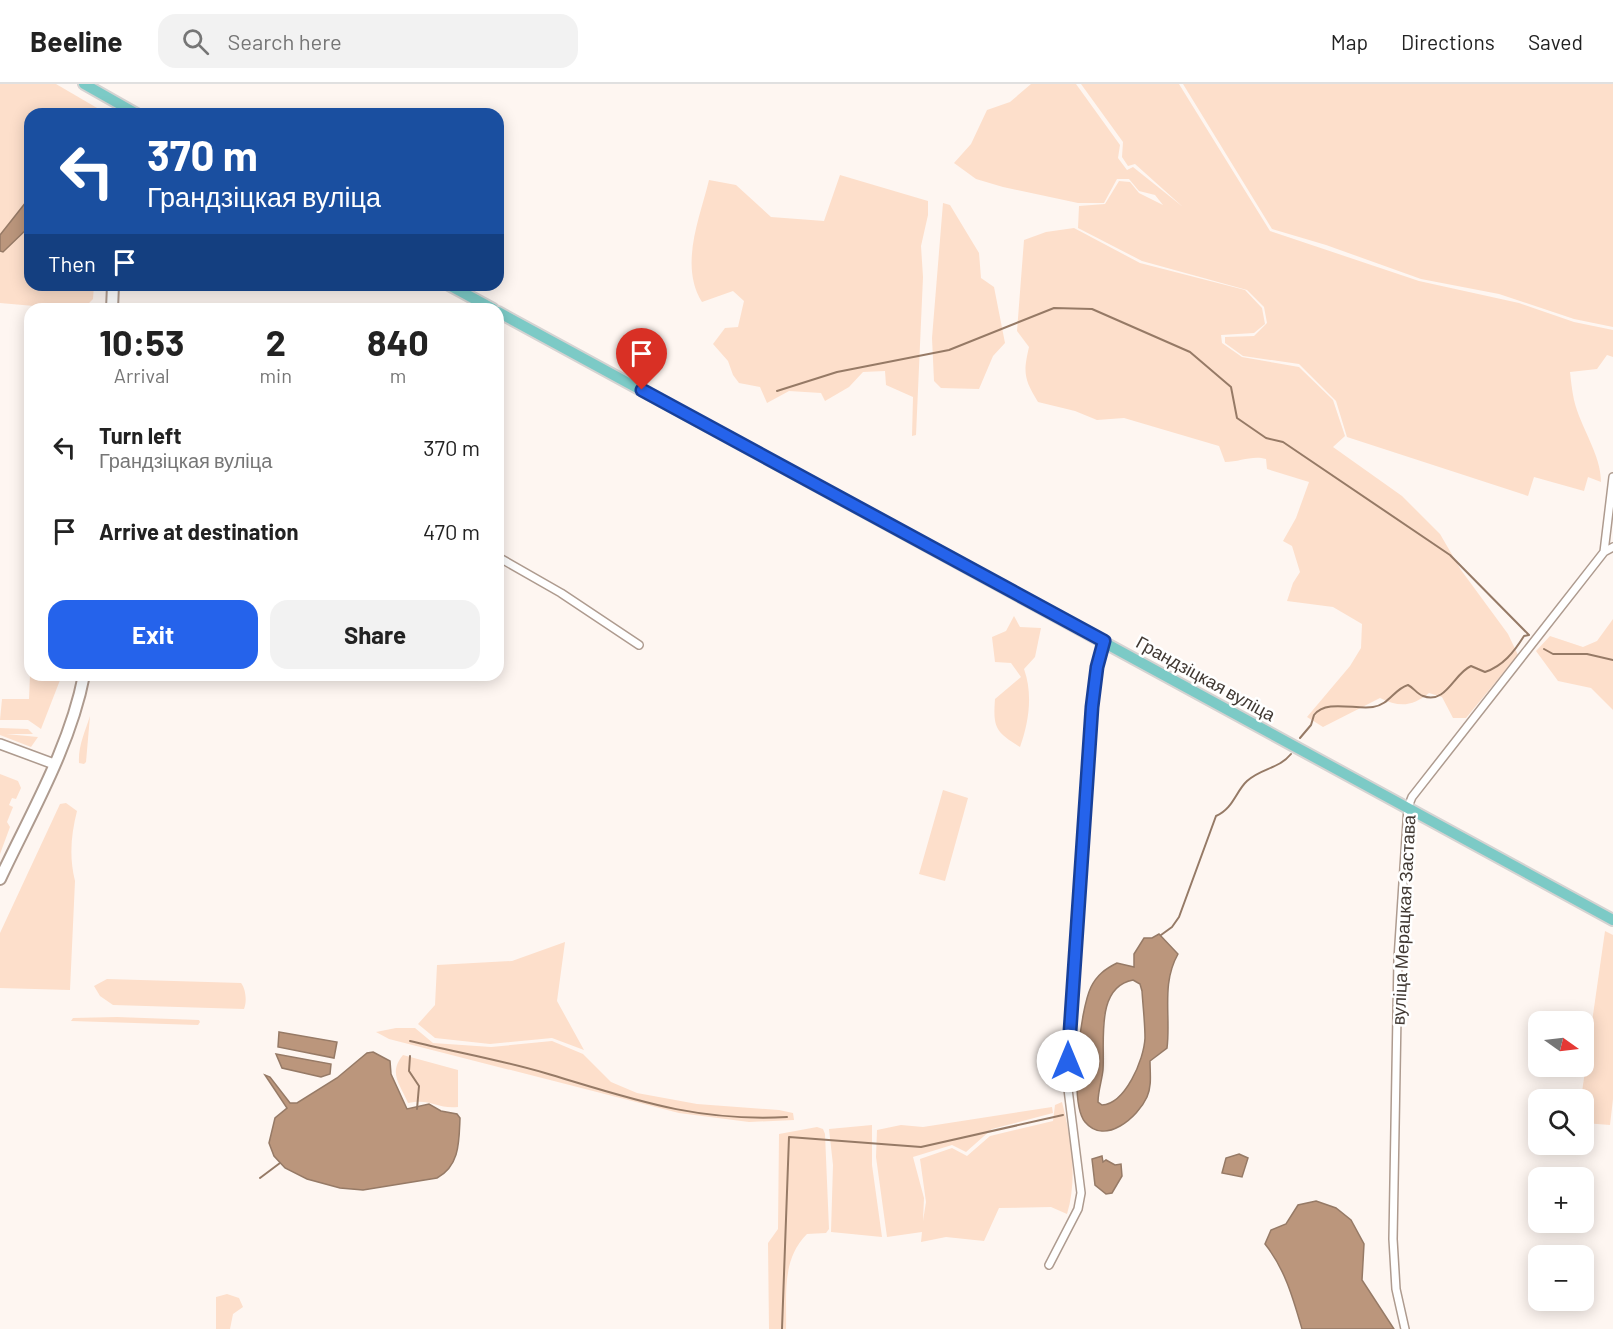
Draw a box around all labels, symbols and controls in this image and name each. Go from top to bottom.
search box [158,14,578,68]
text: Beeline [30,24,122,58]
icon: search [179,25,212,58]
text: Search here [227,28,342,54]
text: Map [1331,29,1368,54]
text: Directions [1401,29,1495,54]
text: Saved [1528,29,1583,54]
text: 370 m [147,129,258,179]
icon: left [48,132,126,210]
text: Грандзіцкая вуліца [147,180,381,212]
icon: arrive [108,246,141,279]
text: Then [48,250,96,276]
text: 10:53 [99,320,184,363]
text: 2 [266,320,286,363]
text: 840 [367,320,429,363]
pin [616,328,667,390]
icon: arrive [625,337,658,370]
text: Arrival [114,363,170,387]
text: min [260,363,292,387]
text: m [390,363,406,387]
text: Turn left [99,422,182,448]
icon: left [48,431,81,464]
text: 370 m [423,434,480,460]
text: Грандзіцкая вуліца [99,448,272,472]
icon: arrive [48,515,81,548]
text: Arrive at destination [99,518,298,544]
text: 470 m [423,518,480,544]
button: Exit [48,600,258,669]
button: Share [270,600,480,669]
street label: Грандзіцкая вуліца [1132,631,1280,726]
street label: вуліца Мерацкая Застава [1387,813,1420,1026]
north arrow [1528,1011,1594,1077]
map controls [1528,1011,1594,1311]
position arrow [1036,1029,1100,1093]
button: search [1528,1089,1594,1155]
button: + [1528,1167,1594,1233]
button: − [1528,1245,1594,1311]

